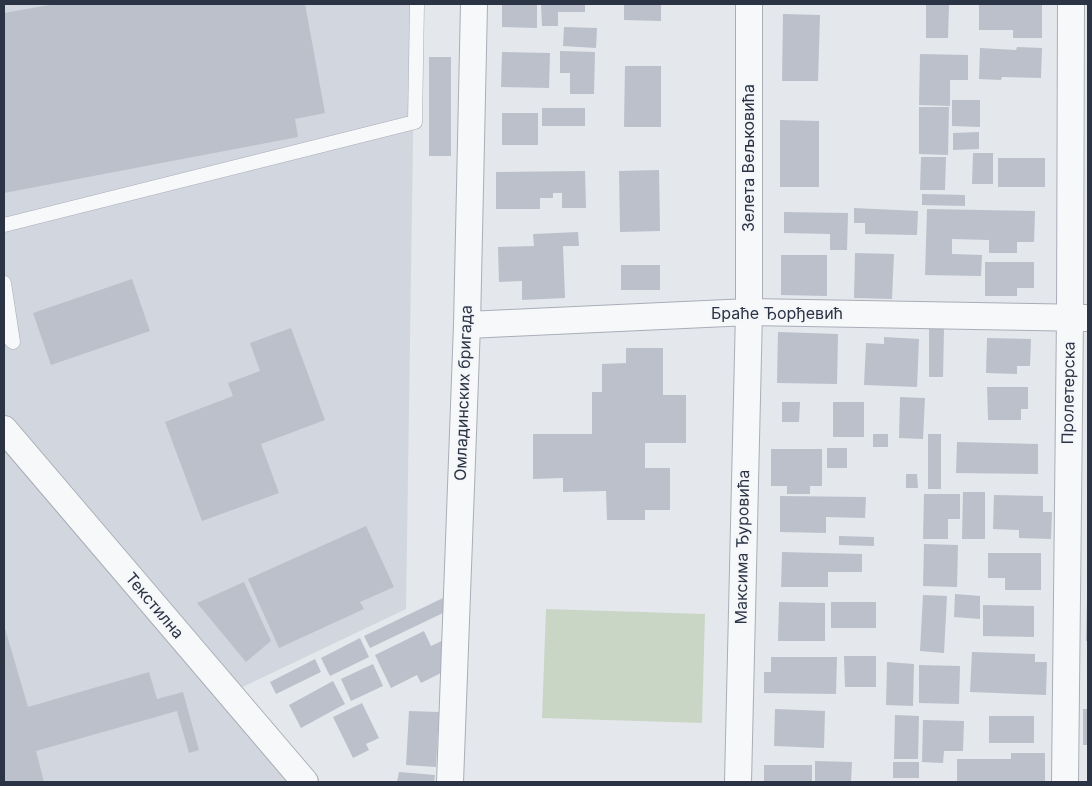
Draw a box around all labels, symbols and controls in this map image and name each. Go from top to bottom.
street label: Зелета Вељковића [739,84,759,232]
street label: Браће Ђорђевић [711,304,843,324]
street label: Омладинских бригада [451,305,477,481]
street label: Пролетерска [1059,341,1079,445]
street label: Максима Ђуровића [732,470,754,624]
street label: Текстилна [121,569,187,643]

